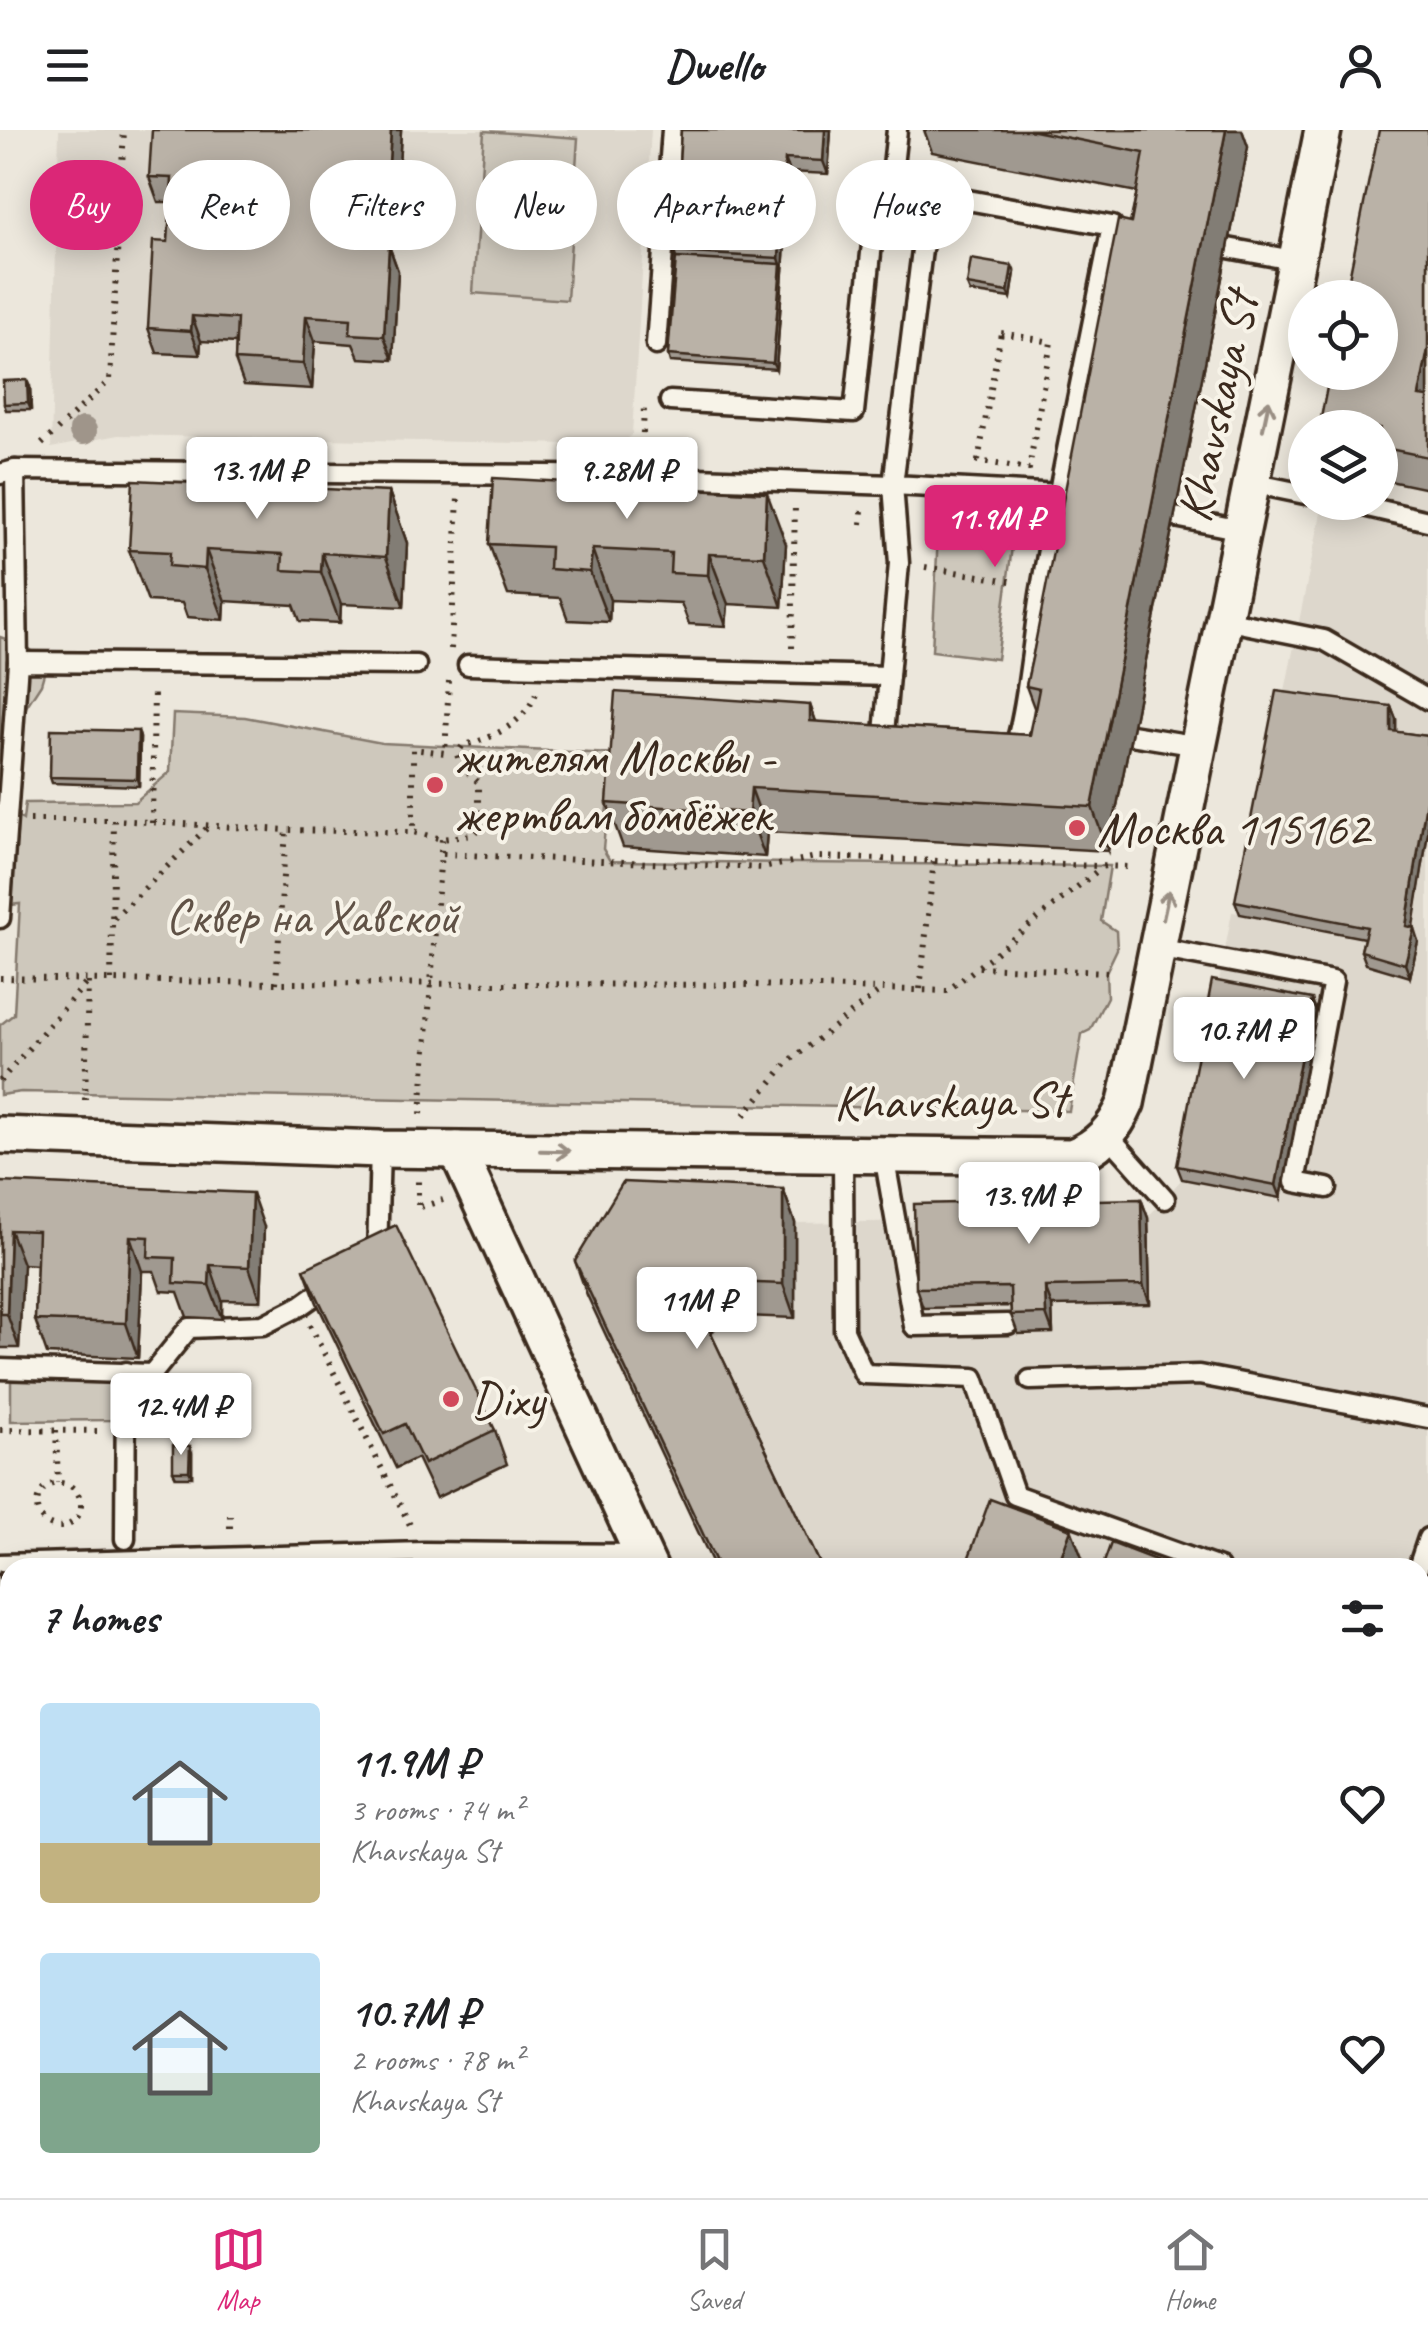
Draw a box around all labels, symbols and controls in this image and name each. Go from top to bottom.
text: Dwello [665,37,763,94]
icon: menu [40,38,95,93]
icon: person [1333,38,1388,93]
chip: Buy [30,160,143,250]
chip: Rent [163,160,290,250]
chip: Filters [310,160,456,250]
chip: New [476,160,597,250]
chip: Apartment [617,160,816,250]
chip: House [836,160,974,250]
street label: Khavskaya St [1162,280,1273,527]
map controls [1288,280,1398,520]
button: locate [1288,280,1398,390]
one-way arrow [1257,400,1276,432]
button: layers [1288,410,1398,520]
pin: 13.1M ₽ [165,437,349,522]
pin: 9.28M ₽ [535,437,719,522]
text: 13.1M ₽ [208,449,306,490]
text: 9.28M ₽ [579,449,675,490]
pin: 11.9M ₽ [903,485,1087,570]
text: 11.9M ₽ [947,497,1043,538]
place label: жителям Москвы - жертвам бомбёжек [455,725,777,846]
marker: жителям Москвы - жертвам бомбёжек [424,774,446,796]
place label: Москва 115162 [1097,797,1373,860]
marker: Москва 115162 [1066,817,1088,839]
park label: Сквер на Хавской [165,885,462,948]
one-way arrow [1158,890,1177,922]
pin: 10.7M ₽ [1152,997,1336,1082]
text: 10.7M ₽ [1195,1009,1293,1050]
street label: Khavskaya St [833,1067,1073,1135]
one-way arrow [538,1142,570,1160]
pin: 13.9M ₽ [937,1162,1121,1247]
text: 13.9M ₽ [981,1174,1077,1215]
pin: 11M ₽ [627,1267,767,1352]
text: 11M ₽ [659,1279,735,1320]
place label: Dixy [471,1368,547,1431]
pin: 12.4M ₽ [89,1373,273,1458]
text: 12.4M ₽ [132,1385,230,1426]
marker: Dixy [440,1388,462,1410]
icon: filters [1335,1591,1390,1646]
text: 7 homes [40,1592,158,1645]
text: 11.9M ₽ [350,1736,477,1789]
icon: home [120,1743,240,1863]
icon: heart [1335,1776,1390,1831]
text: 3 rooms · 74 m² [350,1789,523,1830]
text: Khavskaya St [350,1830,499,1871]
text: 10.7M ₽ [350,1986,477,2039]
icon: home [120,1993,240,2113]
icon: heart [1335,2026,1390,2081]
text: 2 rooms · 78 m² [350,2039,523,2080]
text: Khavskaya St [350,2080,499,2121]
tab: Map [211,2222,266,2317]
tab: Saved [687,2222,742,2317]
tab: Home [1163,2222,1218,2317]

